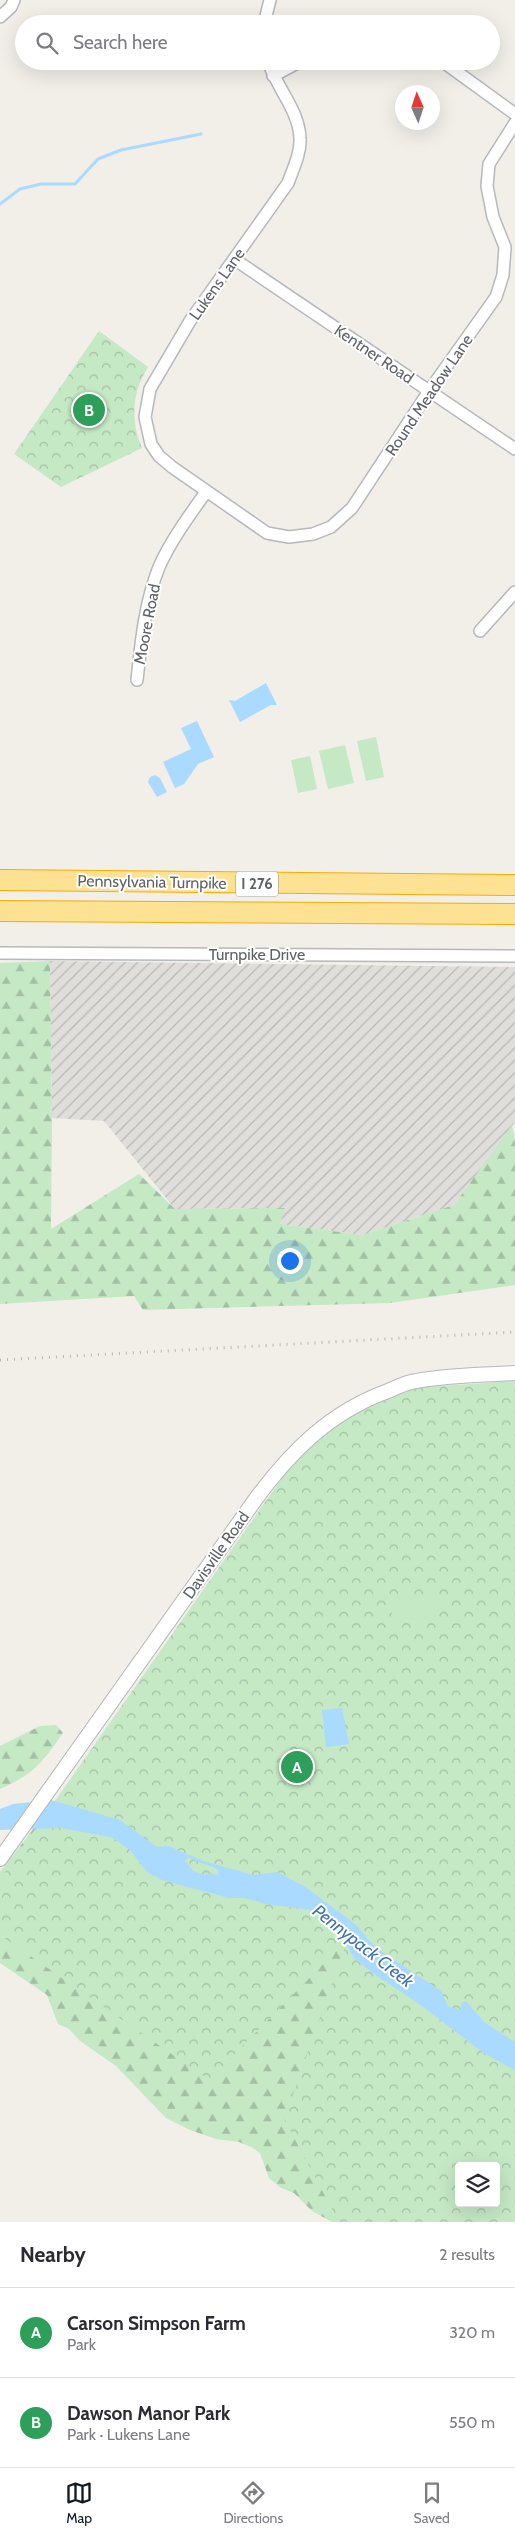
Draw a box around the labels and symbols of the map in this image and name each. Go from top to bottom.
north arrow [395,85,440,130]
street label: Lukens Lane [185,244,249,324]
street label: Kentner Road [331,321,417,387]
street label: Round Meadow Lane [381,331,477,459]
pin: B [73,391,105,429]
street label: Moore Road [130,582,164,666]
street label: Pennsylvania Turnpike [77,871,227,893]
road number: I 276 [236,872,278,896]
street label: Turnpike Drive [209,945,305,964]
your location [277,1248,303,1274]
street label: Davisville Road [179,1508,253,1602]
pin: A [281,1748,313,1786]
water label: Pennypack Creek [308,1900,419,1993]

